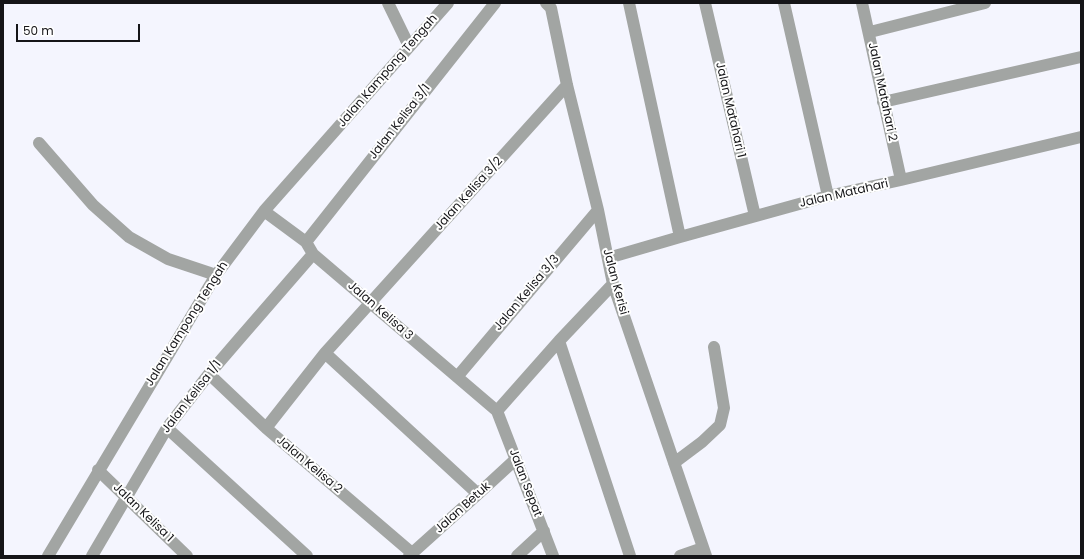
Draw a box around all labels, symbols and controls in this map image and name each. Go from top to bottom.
street label: Jalan Kampong Tengah [335,12,441,130]
scale bar [18,16,142,42]
text: 50 m [23,22,54,39]
street label: Jalan Matahari 2 [864,41,900,143]
street label: Jalan Matahari 1 [712,61,748,159]
street label: Jalan Kelisa 3/1 [366,82,434,162]
street label: Jalan Kelisa 3/2 [432,154,506,234]
street label: Jalan Matahari [798,177,890,211]
street label: Jalan Kerisi [599,247,631,317]
street label: Jalan Kelisa 3/3 [491,252,563,334]
street label: Jalan Kampong Tengah [143,259,231,389]
street label: Jalan Kelisa 3 [344,279,416,343]
street label: Jalan Kelisa 1/1 [159,358,225,436]
street label: Jalan Kelisa 2 [273,433,345,497]
street label: Jalan Sepat [505,447,545,519]
street label: Jalan Betuk [432,479,494,537]
street label: Jalan Kelisa 1 [110,481,176,545]

